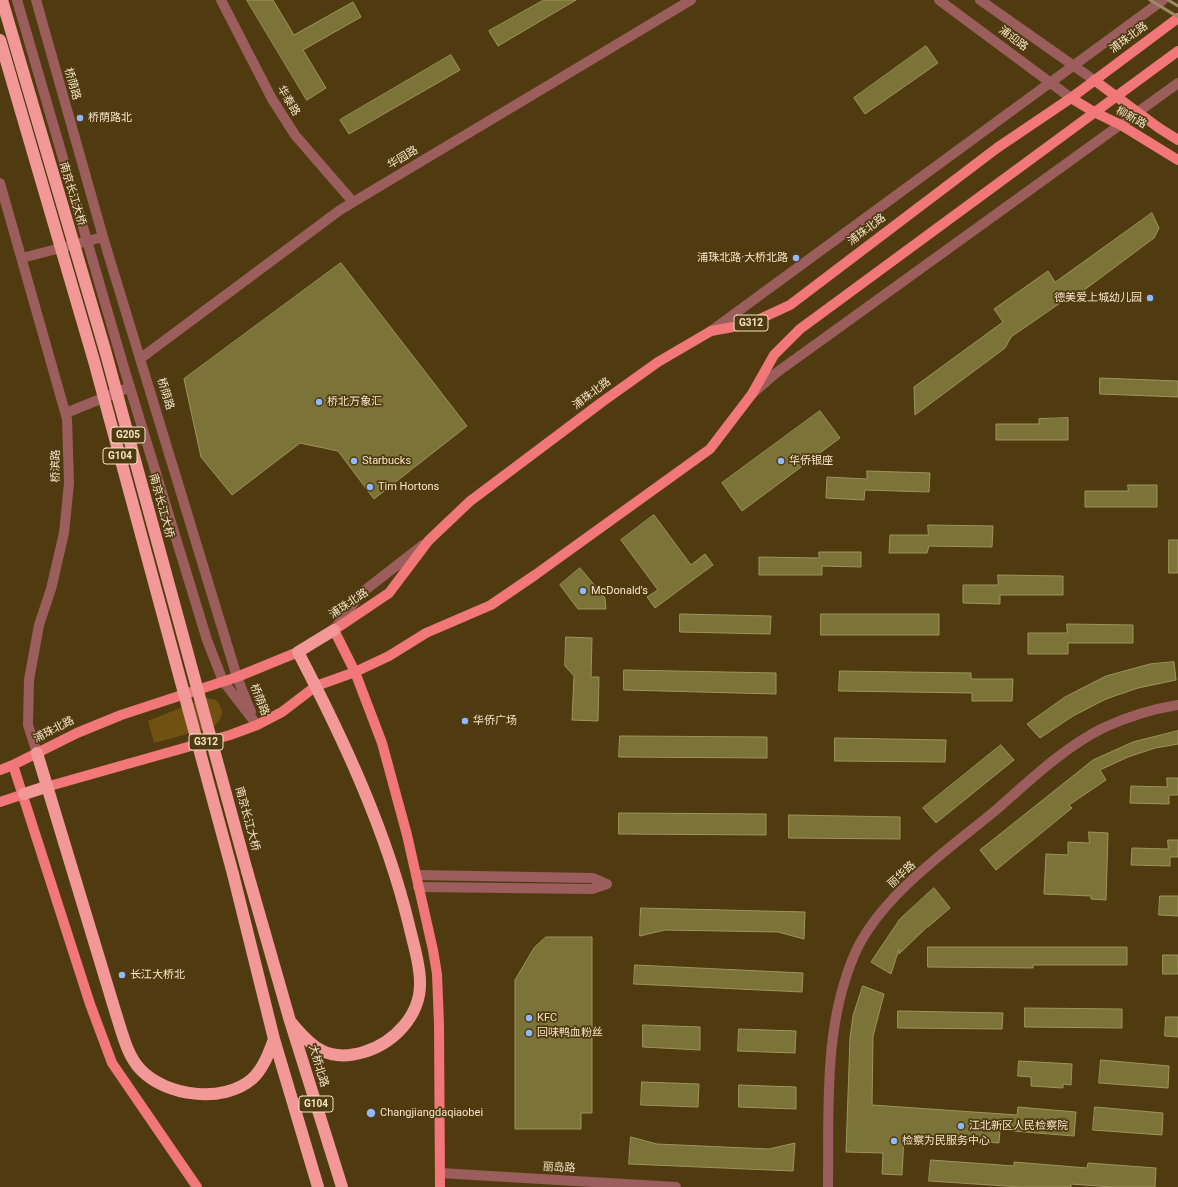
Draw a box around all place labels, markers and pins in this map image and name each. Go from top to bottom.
place label: 桥荫路北 [88,111,132,125]
marker: 桥荫路北 [75,113,85,123]
place label: 浦珠北路·大桥北路 [697,251,788,265]
marker: 浦珠北路·大桥北路 [791,253,801,263]
place label: 德美爱上城幼儿园 [1054,291,1142,305]
marker: 德美爱上城幼儿园 [1145,293,1155,303]
place label: 桥北万象汇 [327,395,382,409]
marker: 桥北万象汇 [314,397,324,407]
place label: Starbucks [362,454,411,468]
place label: 华侨银座 [789,454,833,468]
marker: Starbucks [349,456,359,466]
marker: 华侨银座 [776,456,786,466]
place label: Tim Hortons [378,480,439,494]
marker: Tim Hortons [365,482,375,492]
place label: McDonald's [591,584,648,598]
marker: McDonald's [578,586,588,596]
place label: 华侨广场 [473,714,517,728]
marker: 华侨广场 [460,716,470,726]
place label: 长江大桥北 [130,968,185,982]
marker: 长江大桥北 [117,970,127,980]
place label: KFC [537,1011,557,1025]
marker: KFC [524,1013,534,1023]
place label: 回味鸭血粉丝 [537,1026,603,1040]
marker: 回味鸭血粉丝 [524,1028,534,1038]
place label: Changjiangdaqiaobei [380,1106,483,1120]
marker: Changjiangdaqiaobei [365,1107,377,1119]
place label: 江北新区人民检察院 [969,1119,1068,1133]
marker: 江北新区人民检察院 [956,1121,966,1131]
place label: 检察为民服务中心 [902,1134,990,1148]
marker: 检察为民服务中心 [889,1136,899,1146]

